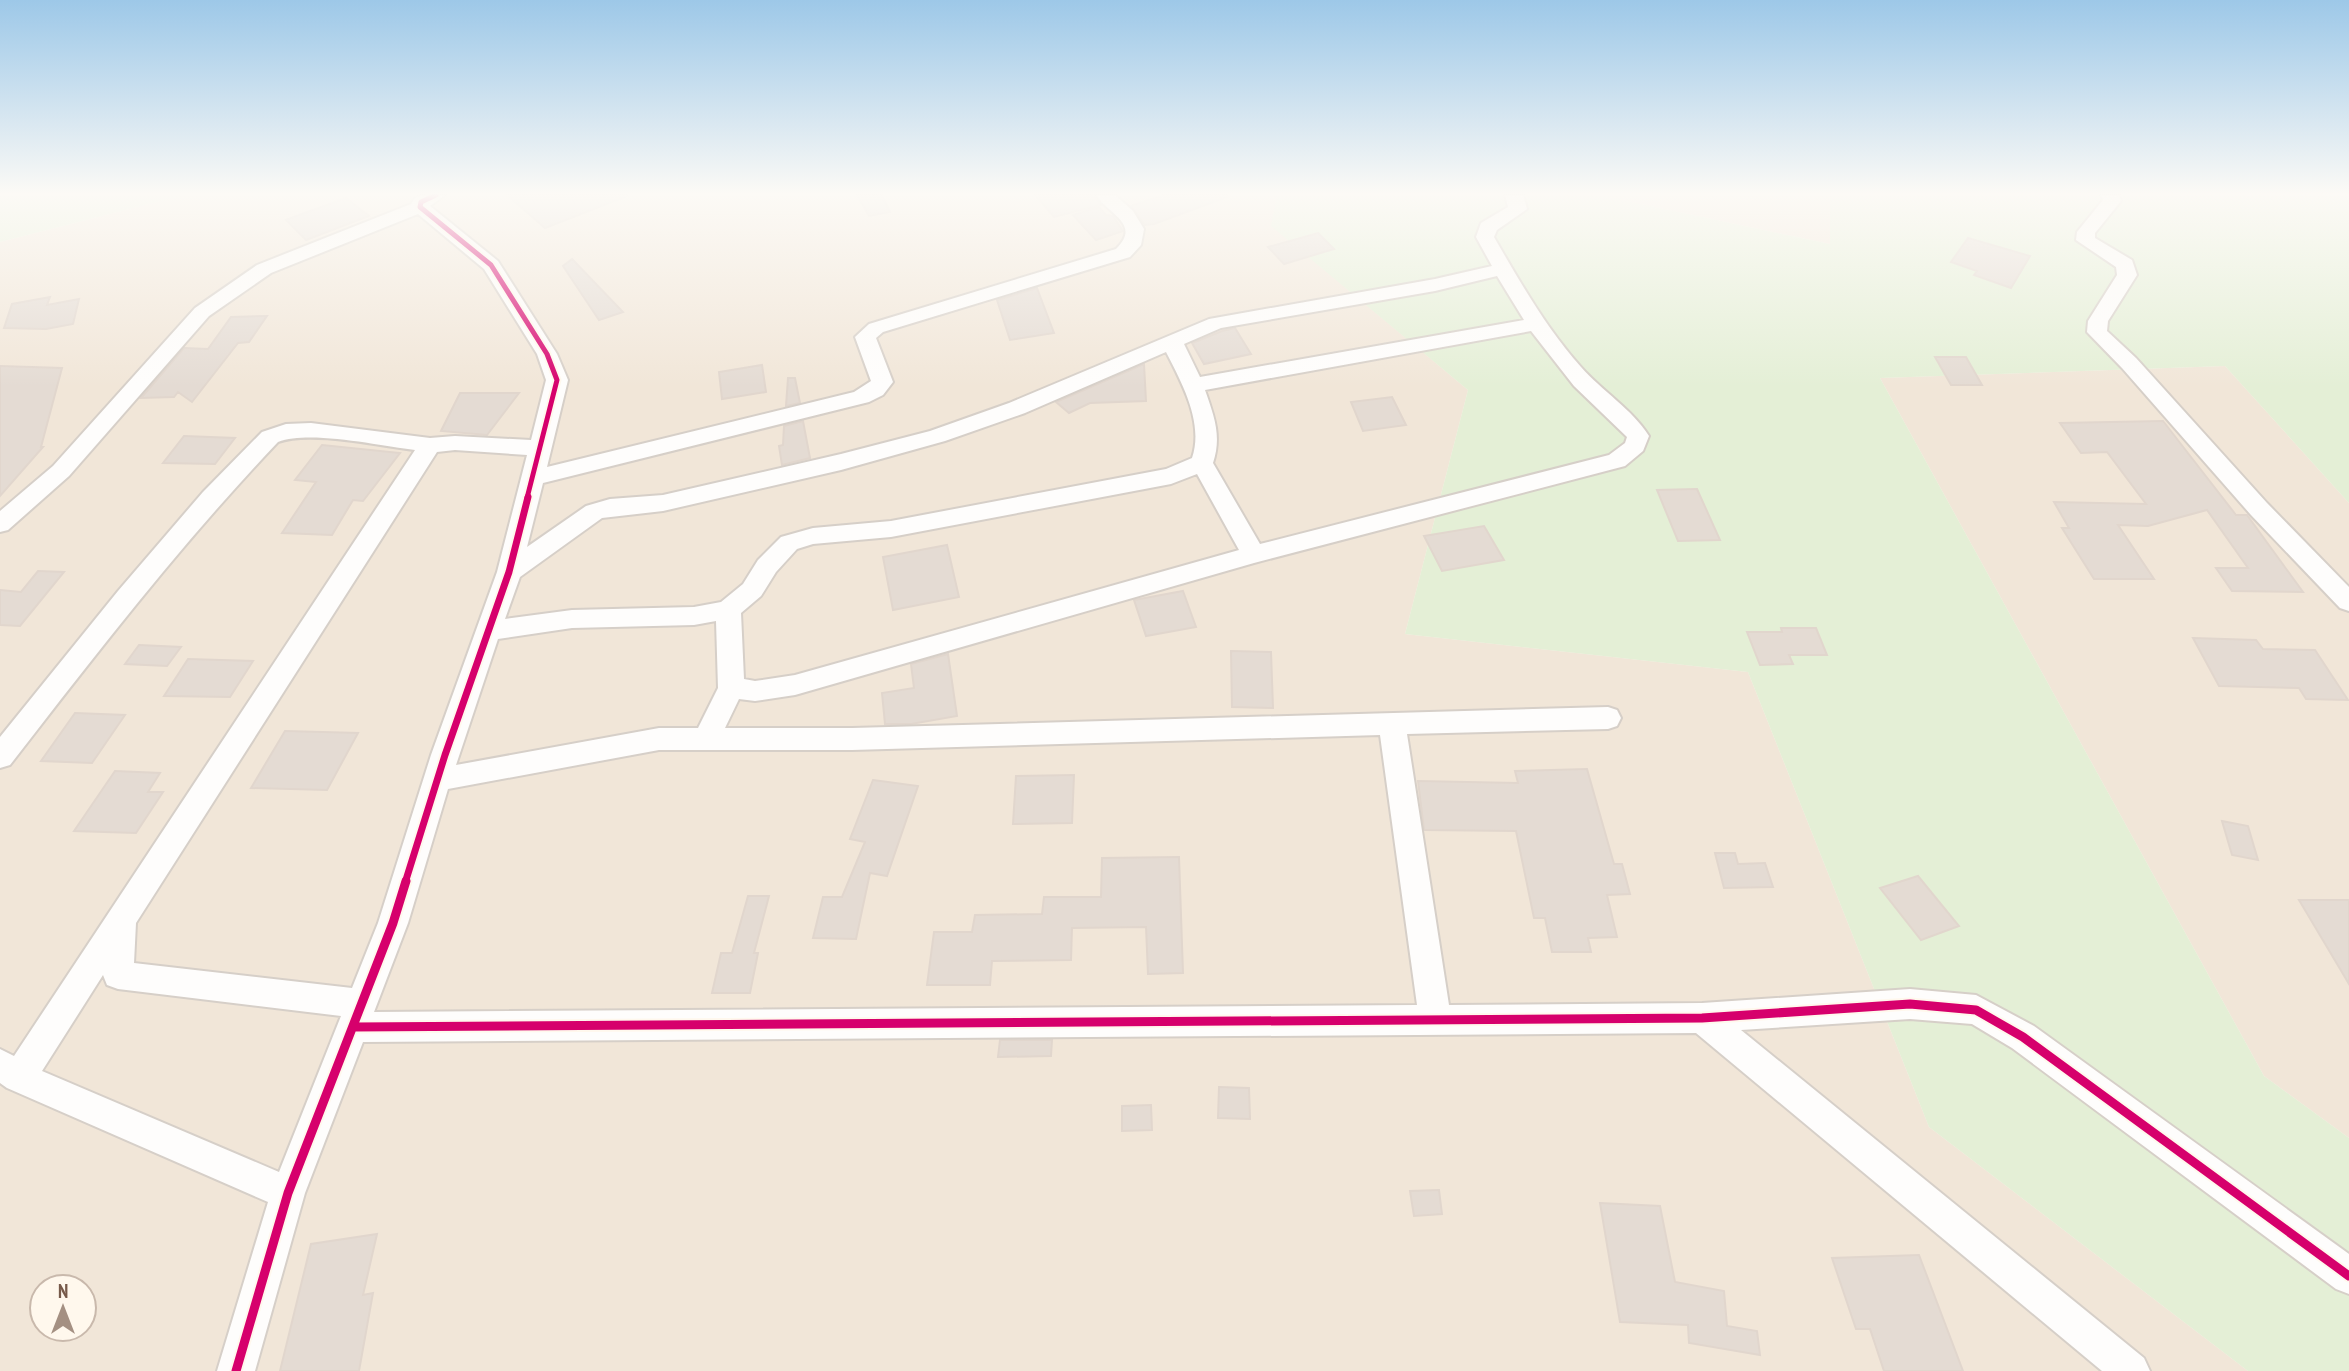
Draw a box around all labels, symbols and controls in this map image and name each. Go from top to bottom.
north arrow [28,1273,98,1343]
text: N [58,1279,68,1303]

